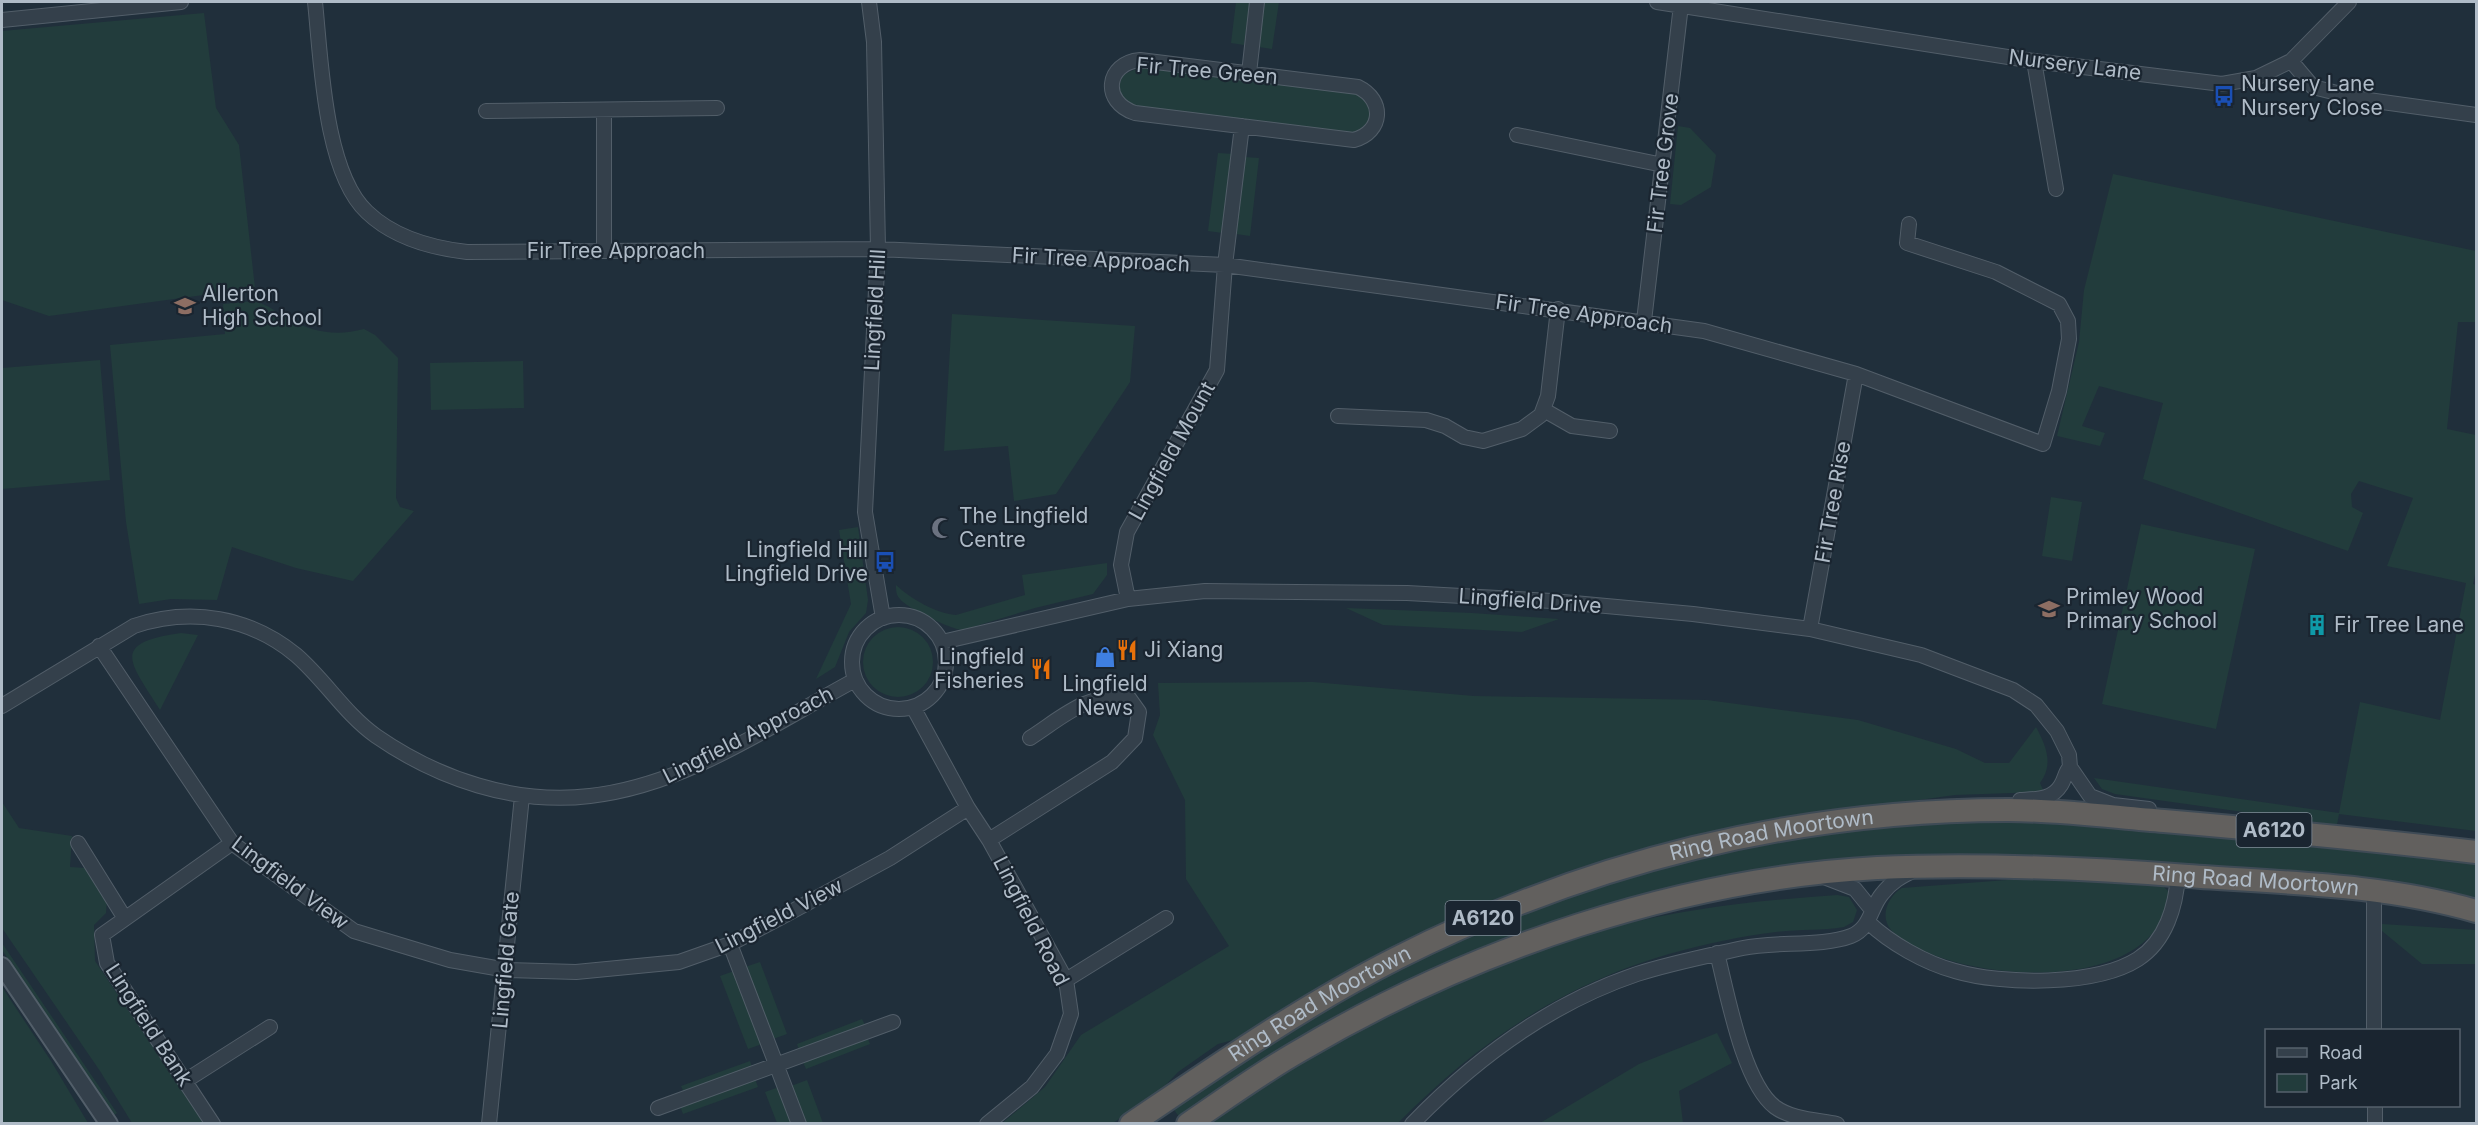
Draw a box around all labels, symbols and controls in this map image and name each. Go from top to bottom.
street label: Nursery Lane [2007,44,2143,85]
street label: Fir Tree Green [1135,52,1279,89]
place label: Nursery Lane Nursery Close [2241,71,2383,120]
bus stop icon: Nursery Lane Nursery Close [2212,84,2236,108]
street label: Fir Tree Grove [1642,92,1683,234]
street label: Fir Tree Approach [527,238,705,263]
street label: Fir Tree Approach [1011,242,1191,277]
street label: Lingfield Hill [859,248,890,372]
place label: Allerton High School [202,281,322,330]
street label: Fir Tree Approach [1494,289,1674,338]
school or university icon: Allerton High School [173,294,197,318]
street label: Lingfield Mount [1123,377,1220,524]
street label: Fir Tree Rise [1809,439,1856,565]
place label: The Lingfield Centre [959,503,1088,552]
mosque icon: The Lingfield Centre [930,516,954,540]
place label: Lingfield Hill Lingfield Drive [725,537,868,586]
bus stop icon: Lingfield Hill Lingfield Drive [873,550,897,574]
street label: Lingfield Drive [1458,583,1602,618]
place label: Primley Wood Primary School [2066,584,2217,633]
school or university icon: Primley Wood Primary School [2037,597,2061,621]
place label: Fir Tree Lane [2334,612,2464,637]
building icon: Fir Tree Lane [2305,613,2329,637]
place label: Ji Xiang [1144,637,1223,662]
restaurant icon: Ji Xiang [1115,638,1139,662]
place label: Lingfield Fisheries [934,644,1024,693]
shop icon: Lingfield News [1093,645,1117,669]
restaurant icon: Lingfield Fisheries [1029,657,1053,681]
place label: Lingfield News [1062,671,1148,720]
street label: Lingfield Approach [658,681,837,788]
street label: Ring Road Moortown [1667,804,1875,866]
road number: A6120 [2236,813,2312,847]
street label: Lingfield View [227,831,354,935]
street label: Lingfield Road [988,852,1075,990]
street label: Ring Road Moortown [2152,860,2361,901]
street label: Lingfield View [711,873,847,958]
street label: Lingfield Gate [487,890,524,1030]
road number: A6120 [1446,901,1520,935]
street label: Ring Road Moortown [1224,940,1415,1067]
street label: Lingfield Bank [101,959,198,1091]
legend [2265,1029,2460,1107]
text: Road [2319,1042,2362,1063]
text: Park [2319,1072,2358,1093]

